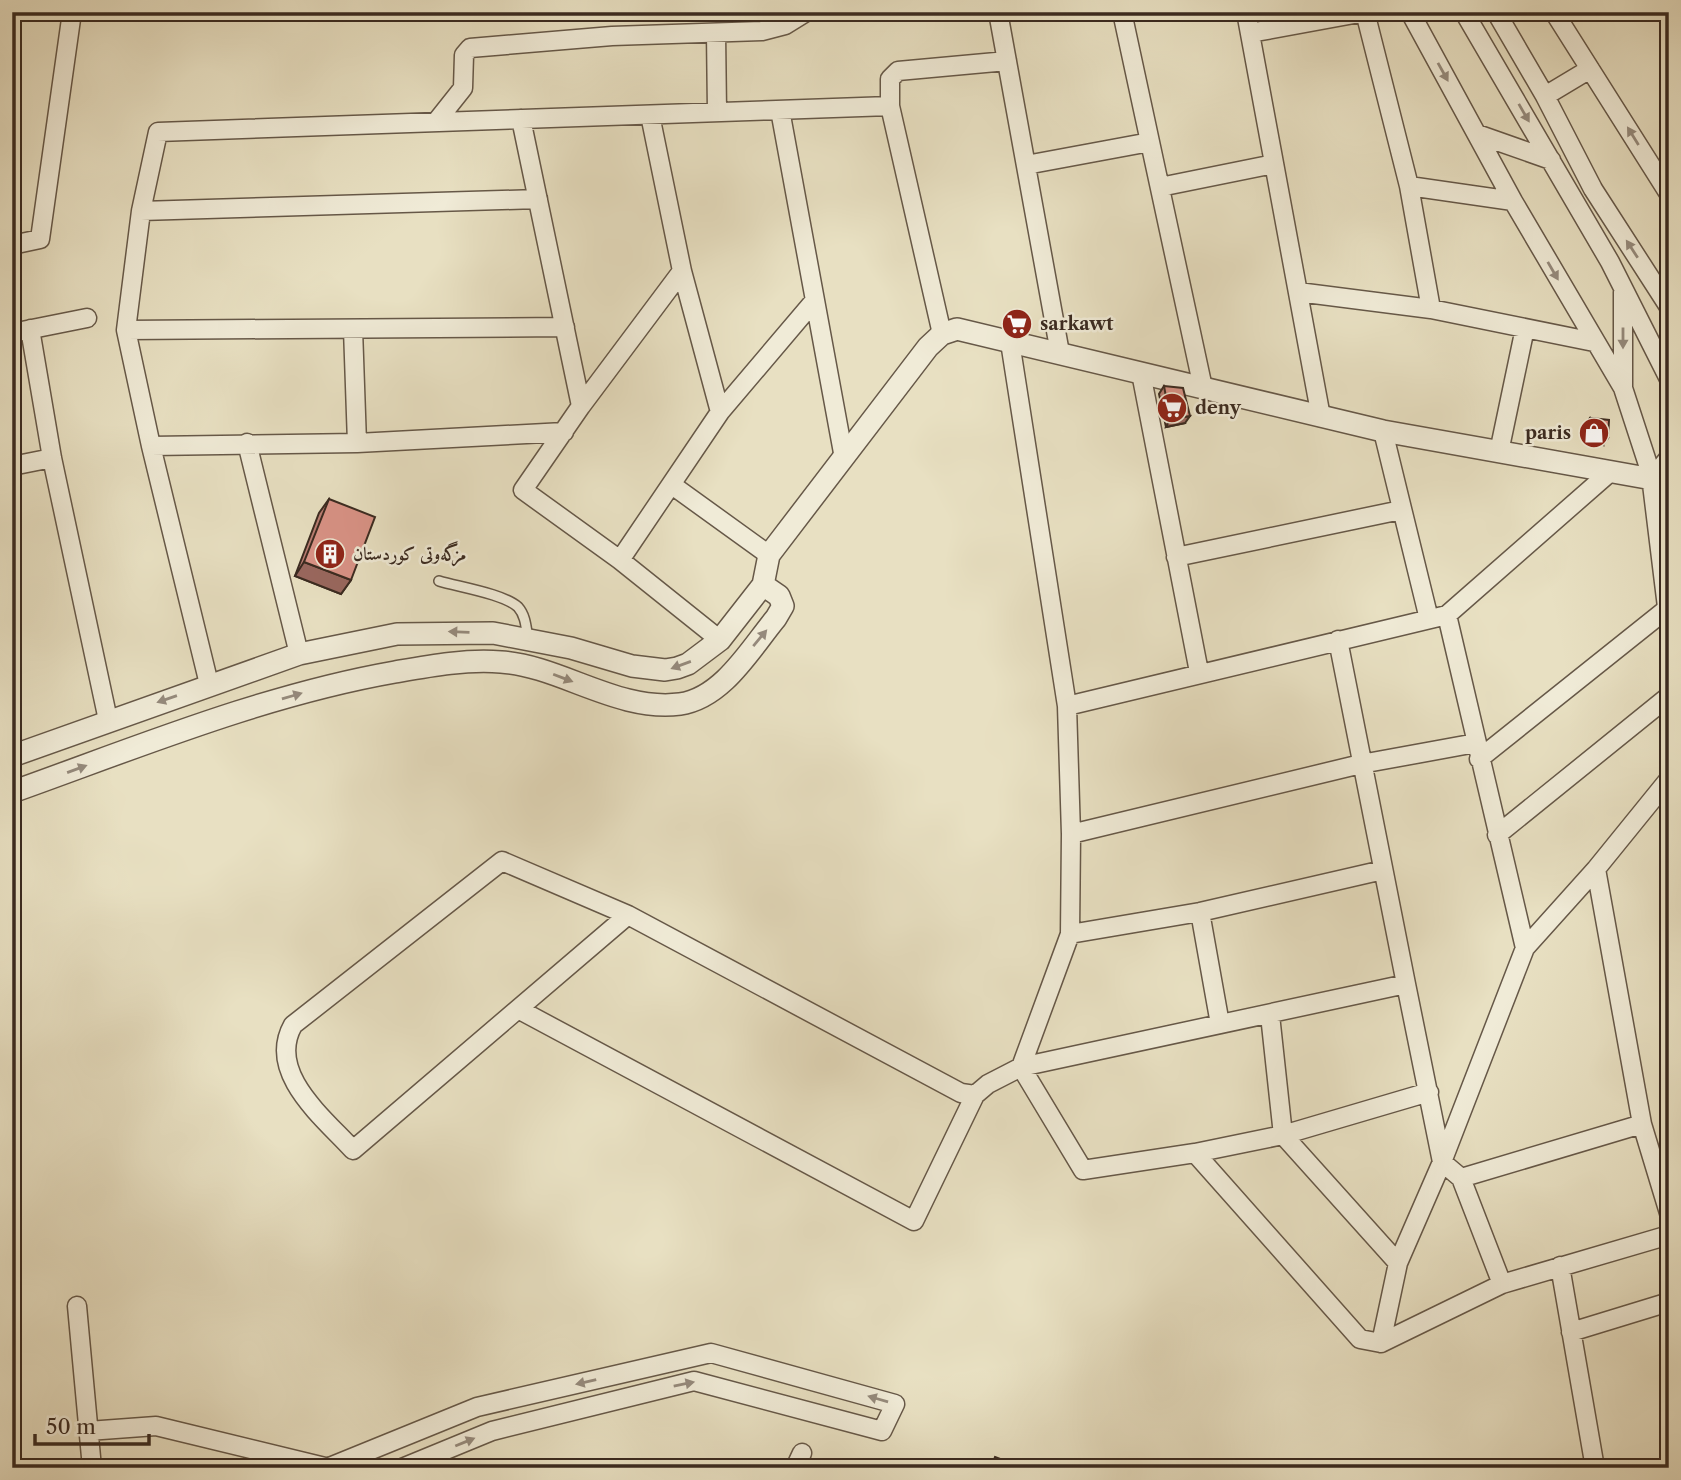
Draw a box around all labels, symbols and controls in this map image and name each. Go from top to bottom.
one-way arrow [1437,62,1449,82]
one-way arrow [1518,103,1530,122]
one-way arrow [1626,127,1639,146]
one-way arrow [1625,240,1638,259]
one-way arrow [1547,261,1559,281]
supermarket icon: sarkawt [1000,307,1034,341]
place label: sarkawt [1040,313,1114,335]
one-way arrow [1617,327,1629,349]
supermarket icon: deny [1155,391,1189,425]
place label: deny [1195,397,1242,419]
shop icon: paris [1577,416,1611,450]
place label: paris [1525,422,1571,444]
building icon: مزگەوتی کوردستان [313,537,347,571]
place label: مزگەوتی کوردستان [353,541,466,567]
one-way arrow [447,626,469,638]
one-way arrow [752,629,767,646]
one-way arrow [670,660,691,671]
one-way arrow [552,673,573,684]
one-way arrow [282,690,303,700]
one-way arrow [157,694,178,705]
one-way arrow [66,763,87,774]
one-way arrow [575,1376,597,1387]
one-way arrow [674,1378,696,1389]
one-way arrow [867,1394,888,1404]
scale bar [35,1403,149,1447]
text: 50 m [46,1414,96,1439]
one-way arrow [455,1437,476,1448]

